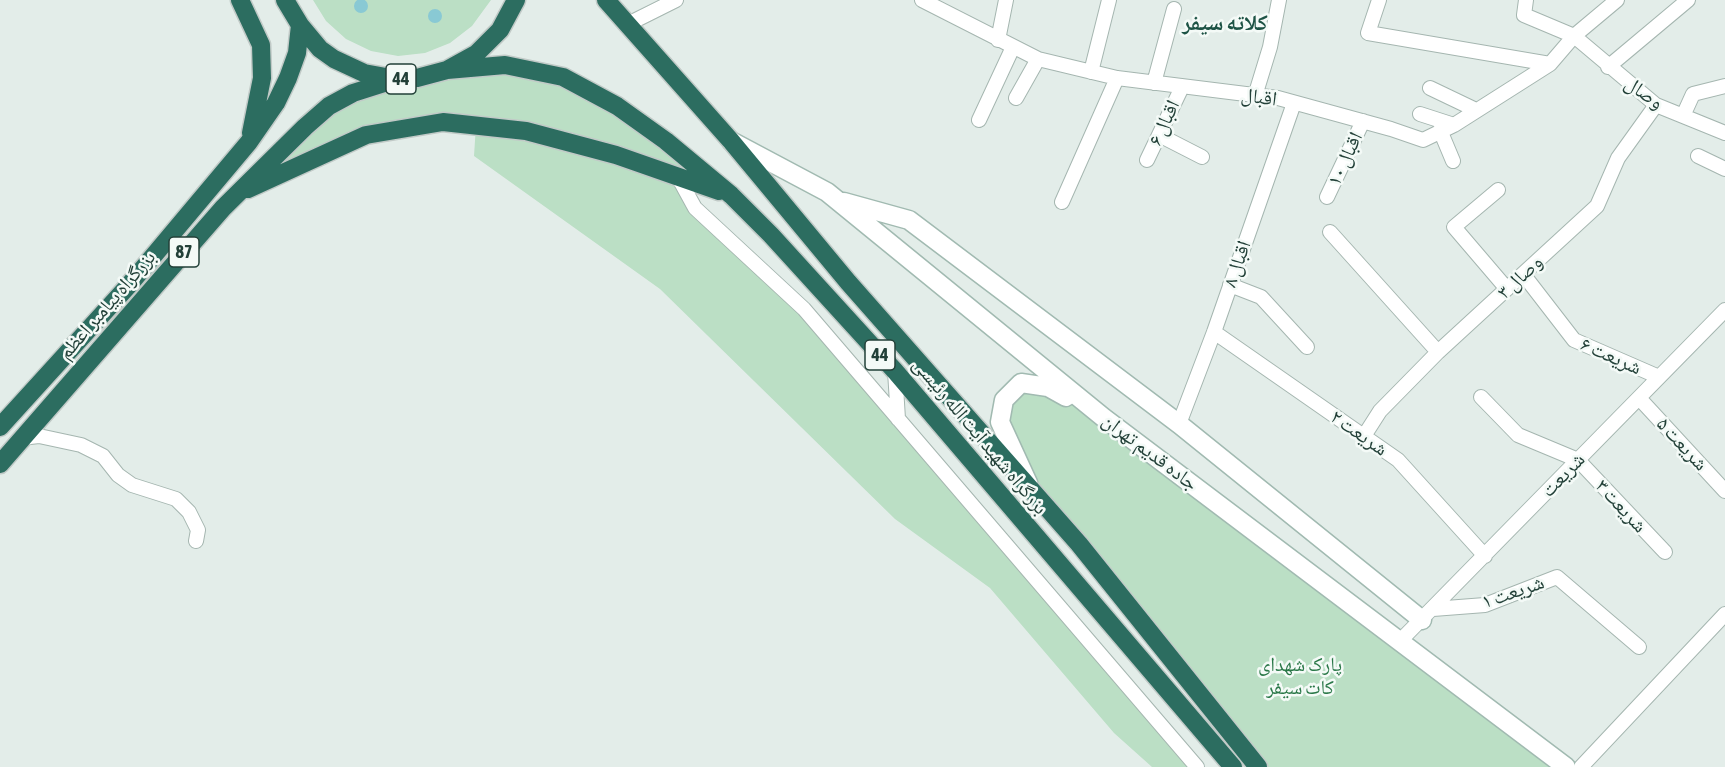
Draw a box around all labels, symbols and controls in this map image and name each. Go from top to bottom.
district label: کلاته سیفر [1182,10,1268,36]
road number: 44 [386,64,416,94]
street label: وصال [1620,71,1668,115]
street label: اقبال [1240,83,1278,111]
street label: اقبال ۶ [1143,96,1185,150]
street label: اقبال ۱۰ [1322,128,1368,190]
road number: 87 [169,237,199,267]
street label: اقبال ۸ [1218,238,1256,290]
street label: بزرگراه پیامبر اعظم [53,246,161,364]
street label: وصال ۳ [1492,250,1548,304]
street label: شریعت ۶ [1577,332,1645,380]
road number: 44 [865,340,895,370]
street label: بزرگراه شهید آیت الله رئیسی [907,353,1053,519]
street label: شریعت ۲ [1326,405,1392,461]
street label: جاده قدیم تهران [1097,408,1203,496]
street label: شریعت ۵ [1651,412,1713,476]
street label: شریعت [1536,448,1590,502]
street label: شریعت ۳ [1590,474,1652,538]
street label: شریعت ۱ [1479,570,1547,614]
park label: پارک شهدای کات سیفر [1258,653,1342,700]

